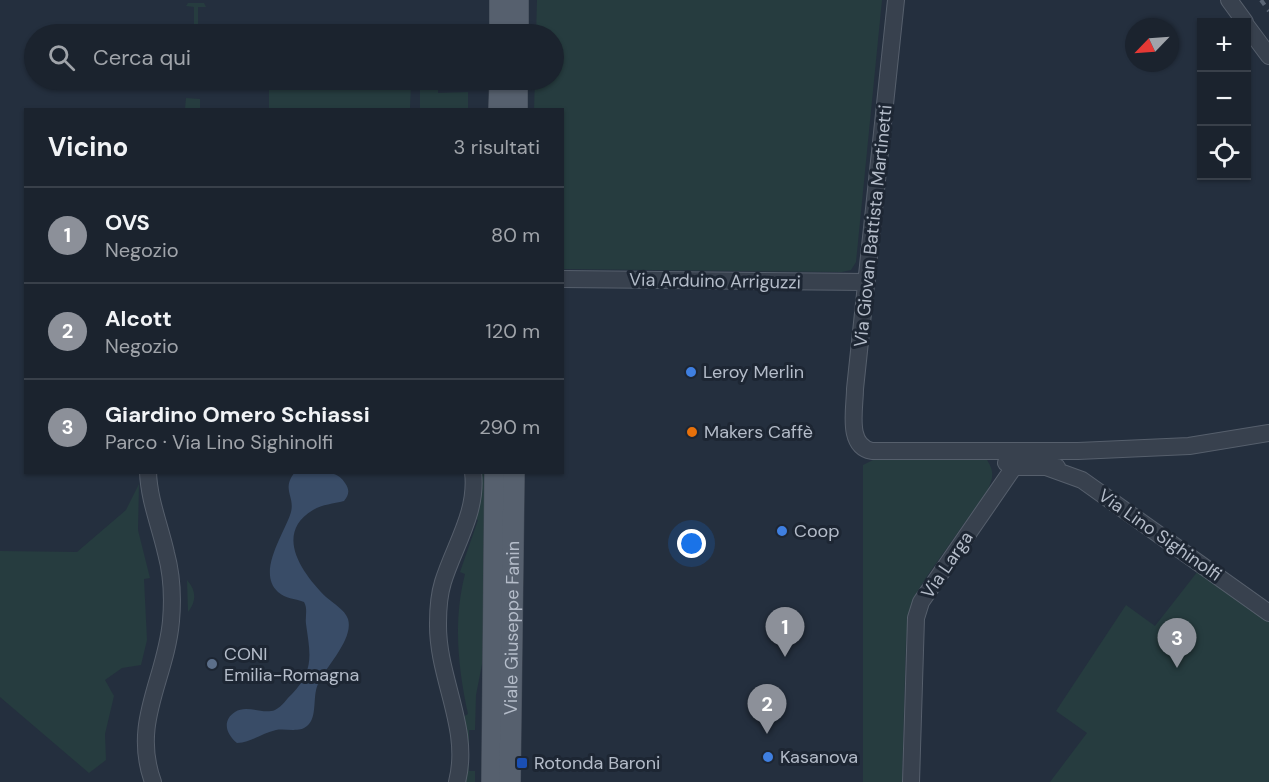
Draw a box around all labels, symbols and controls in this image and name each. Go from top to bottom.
north arrow [1125,18,1179,72]
map controls [1197,18,1251,180]
button: + [1197,18,1251,72]
search box [24,24,564,90]
icon: search [45,41,78,74]
text: Cerca qui [93,43,191,72]
button: − [1197,72,1251,126]
street label: Via Giovan Battista Martinetti [848,103,898,349]
button: locate [1197,126,1251,180]
text: Vicino [48,130,128,164]
text: 3 risultati [454,134,540,160]
text: OVS [105,208,150,237]
text: 1 [64,222,71,248]
text: 80 m [491,222,540,248]
text: Negozio [105,237,179,263]
street label: Via Arduino Arriguzzi [629,268,801,294]
text: Alcott [105,304,172,333]
text: 2 [62,318,73,344]
text: 120 m [486,318,540,344]
text: Negozio [105,333,179,359]
place label: Leroy Merlin [703,360,804,384]
marker: Leroy Merlin [684,365,698,379]
text: Giardino Omero Schiassi [105,400,370,429]
text: 3 [61,414,74,440]
text: 290 m [479,414,540,440]
place label: Makers Caffè [704,420,813,444]
marker: Makers Caffè [685,425,699,439]
text: Parco · Via Lino Sighinolfi [105,429,333,455]
street label: Via Lino Sighinolfi [1094,484,1226,586]
place label: Coop [794,519,840,543]
marker: Coop [775,524,789,538]
street label: Via Larga [916,527,978,603]
your location [677,529,706,558]
street label: Viale Giuseppe Fanin [499,541,525,715]
pin: 1 [766,608,804,657]
pin: 3 [1158,618,1196,668]
place label: CONI Emilia-Romagna [224,642,359,687]
marker: CONI Emilia-Romagna [205,657,219,671]
pin: 2 [748,684,786,734]
place label: Kasanova [780,745,858,769]
marker: Kasanova [761,750,775,764]
place label: Rotonda Baroni [534,751,660,775]
marker: Rotonda Baroni [515,756,529,770]

